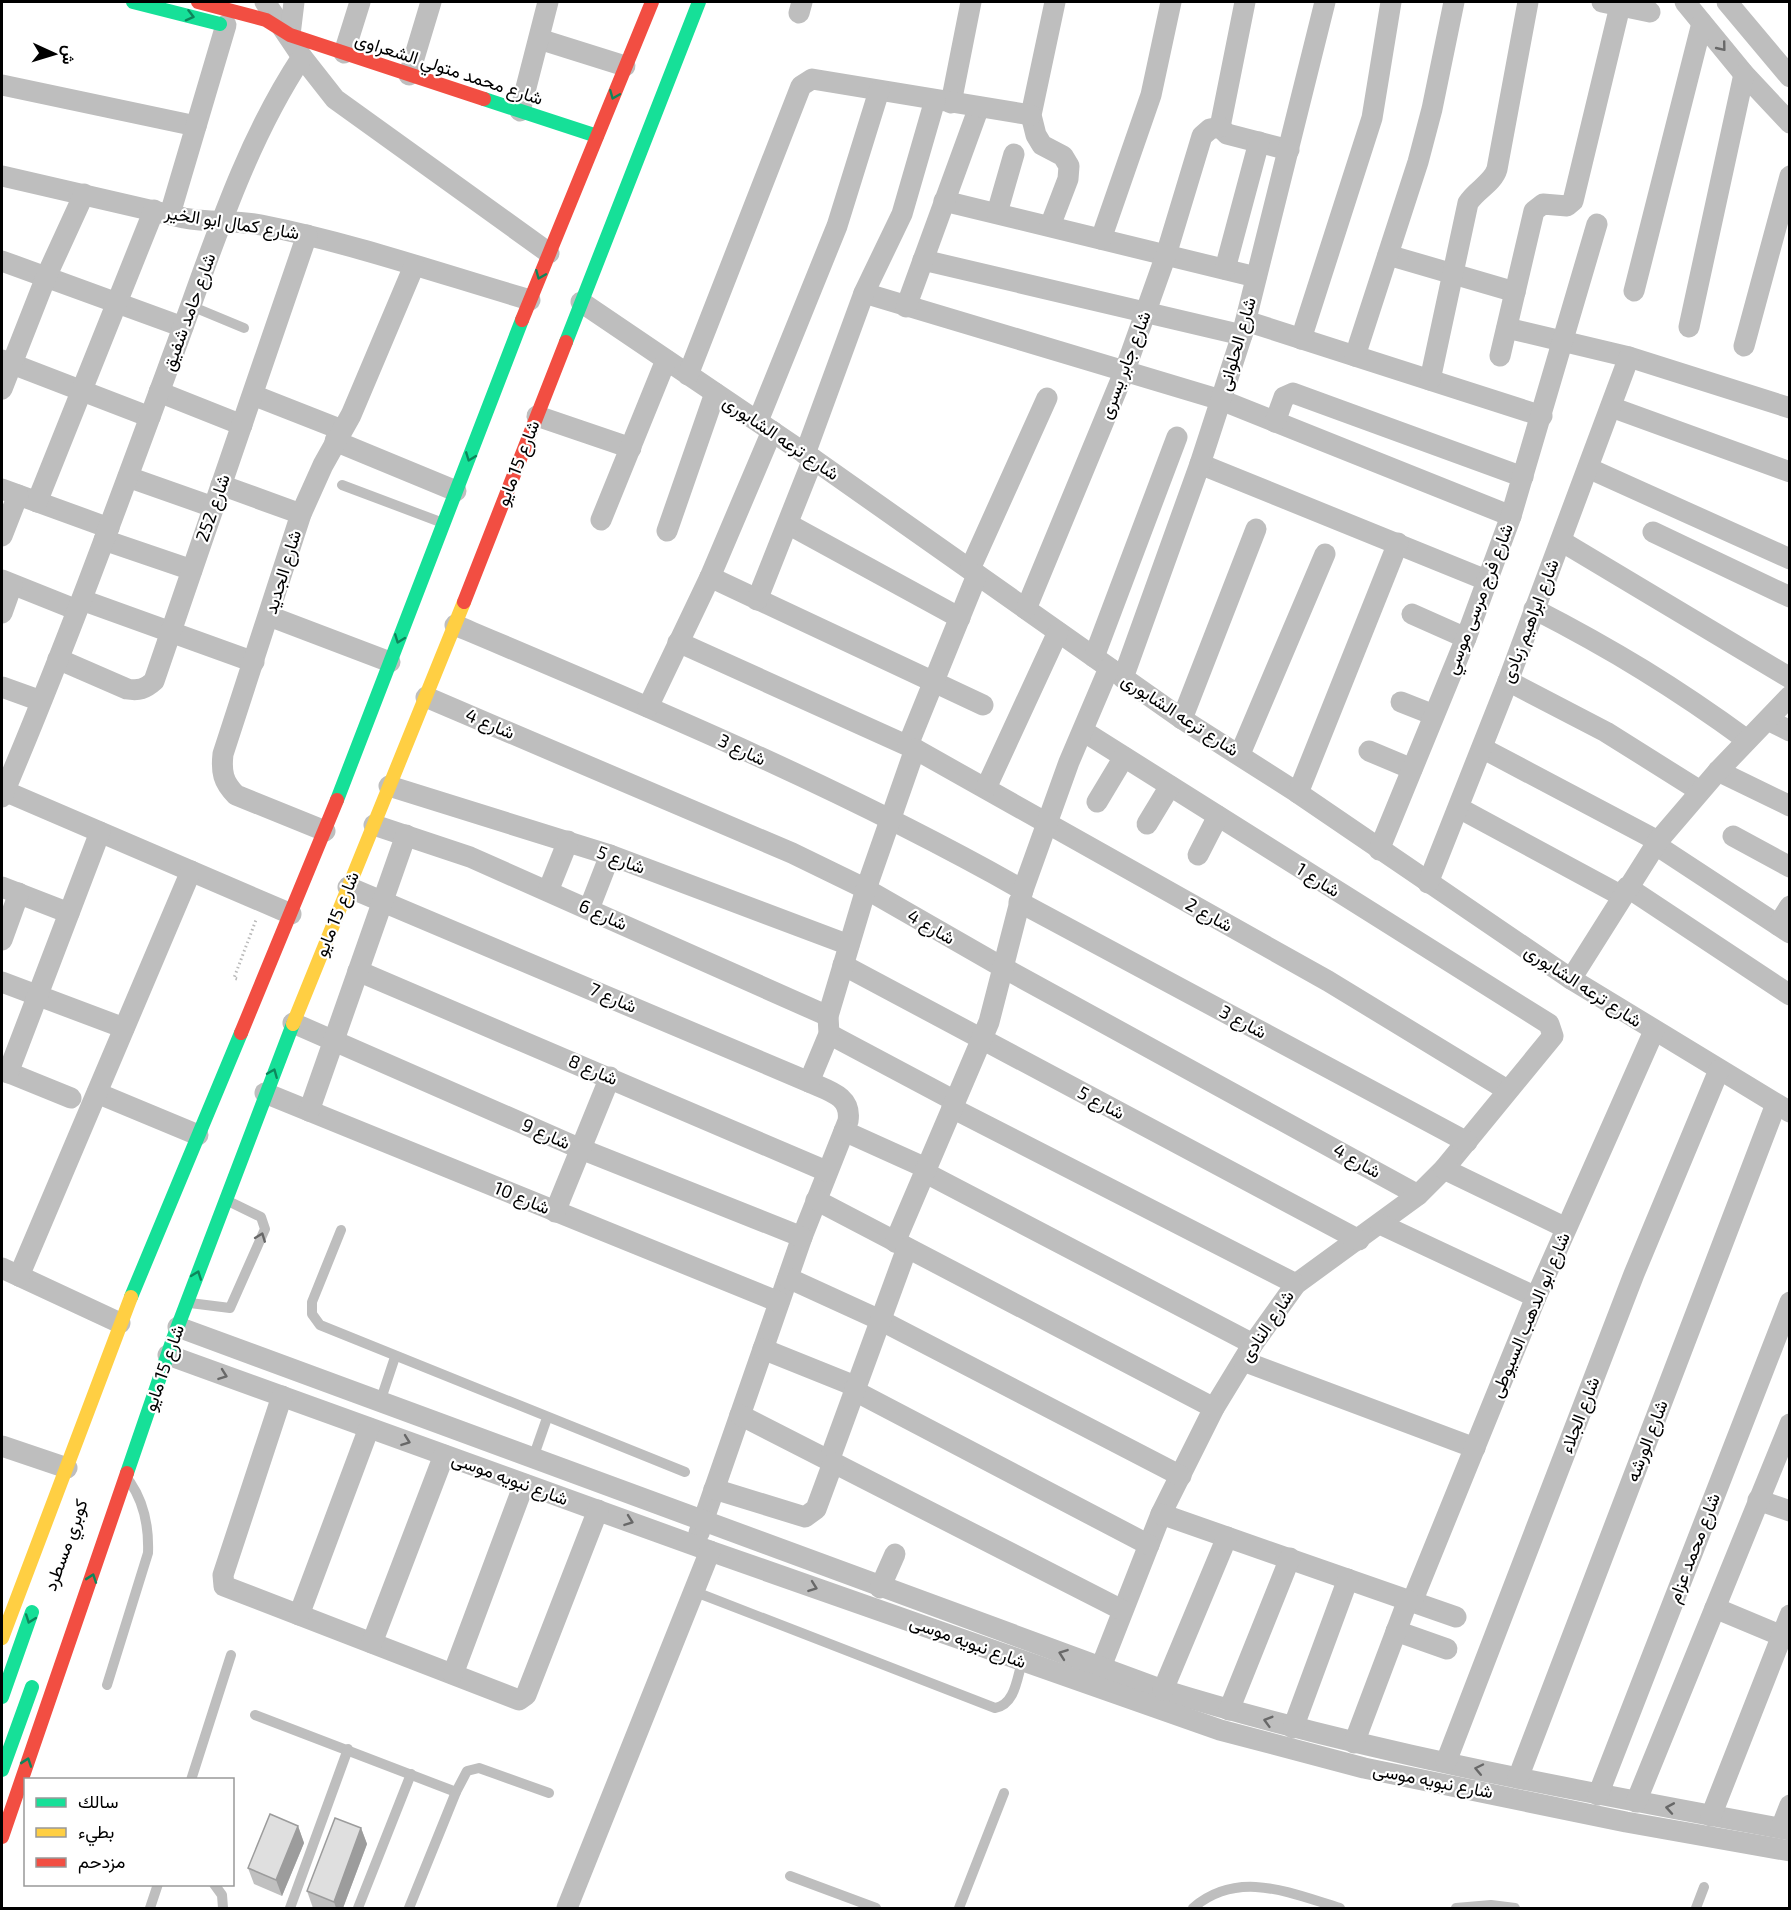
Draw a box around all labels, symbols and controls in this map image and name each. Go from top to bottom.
one-way arrow [184,9,195,21]
north arrow [24,24,84,84]
street label: شارع محمد متولي الشعراوى [351,27,546,114]
one-way arrow [1714,40,1725,51]
text: ش [58,45,80,65]
one-way arrow [609,88,621,99]
street label: شارع كمال ابو الخير [162,200,301,245]
street label: شارع حامد شفيق [157,250,221,374]
one-way arrow [535,269,547,280]
street label: شارع الحلوانى [1212,294,1262,394]
street label: شارع جابر يسرى [1093,308,1157,422]
street label: شارع ترعه الشابورى [718,390,844,486]
street label: شارع 15 مايو [491,417,545,509]
one-way arrow [464,451,477,462]
street label: شارع 252 [190,471,236,545]
street label: شارع فرج مرسى موسي [1439,520,1522,679]
street label: شارع الجديد [259,527,307,617]
street label: شارع ابراهيم زبادى [1495,555,1565,687]
one-way arrow [394,633,406,644]
street label: شارع ترعه الشابورى [1117,668,1243,762]
street label: شارع 4 [462,703,518,745]
street label: شارع 3 [714,729,770,771]
street label: شارع 5 [593,840,649,880]
street label: شارع 1 [1292,857,1344,903]
street label: شارع 15 مايو [309,868,365,960]
street label: شارع 2 [1181,892,1237,938]
street label: شارع 6 [575,894,631,936]
street label: شارع 4 [903,904,959,950]
street label: شارع ترعه الشابورى [1520,939,1646,1033]
street label: شارع 7 [586,977,640,1019]
street label: شارع 3 [1215,1000,1271,1044]
street label: شارع 8 [565,1049,621,1091]
one-way arrow [266,1068,278,1079]
street label: شارع 5 [1073,1081,1129,1125]
street label: شارع 9 [518,1113,574,1155]
street label: شارع 4 [1329,1138,1385,1184]
street label: شارع 10 [491,1176,553,1220]
street label: شارع ابو الدهب السيوطى [1484,1229,1576,1401]
one-way arrow [254,1233,266,1244]
one-way arrow [190,1270,202,1281]
street label: شارع النادى [1234,1285,1300,1367]
street label: شارع 15 مايو [138,1322,190,1414]
one-way arrow [217,1368,228,1380]
street label: شارع الجلاء [1554,1373,1606,1457]
street label: شارع الورشه [1620,1397,1674,1485]
one-way arrow [400,1434,411,1447]
street label: شارع نبويه موسى [449,1447,571,1511]
street label: شارع محمد عزام [1662,1490,1726,1606]
street label: كوبري مسطرد [38,1496,97,1595]
one-way arrow [623,1514,634,1527]
one-way arrow [85,1573,98,1584]
one-way arrow [807,1580,818,1593]
street label: شارع نبويه موسى [907,1610,1029,1674]
one-way arrow [24,1613,37,1624]
one-way arrow [1058,1648,1069,1661]
one-way arrow [1263,1716,1274,1728]
one-way arrow [20,1757,33,1768]
street label: شارع نبويه موسى [1371,1758,1495,1804]
one-way arrow [1474,1763,1484,1776]
legend [24,1778,234,1886]
text: سالك [78,1790,118,1812]
one-way arrow [1665,1803,1675,1815]
text: بطيء [78,1820,114,1847]
text: مزدحم [78,1850,125,1874]

